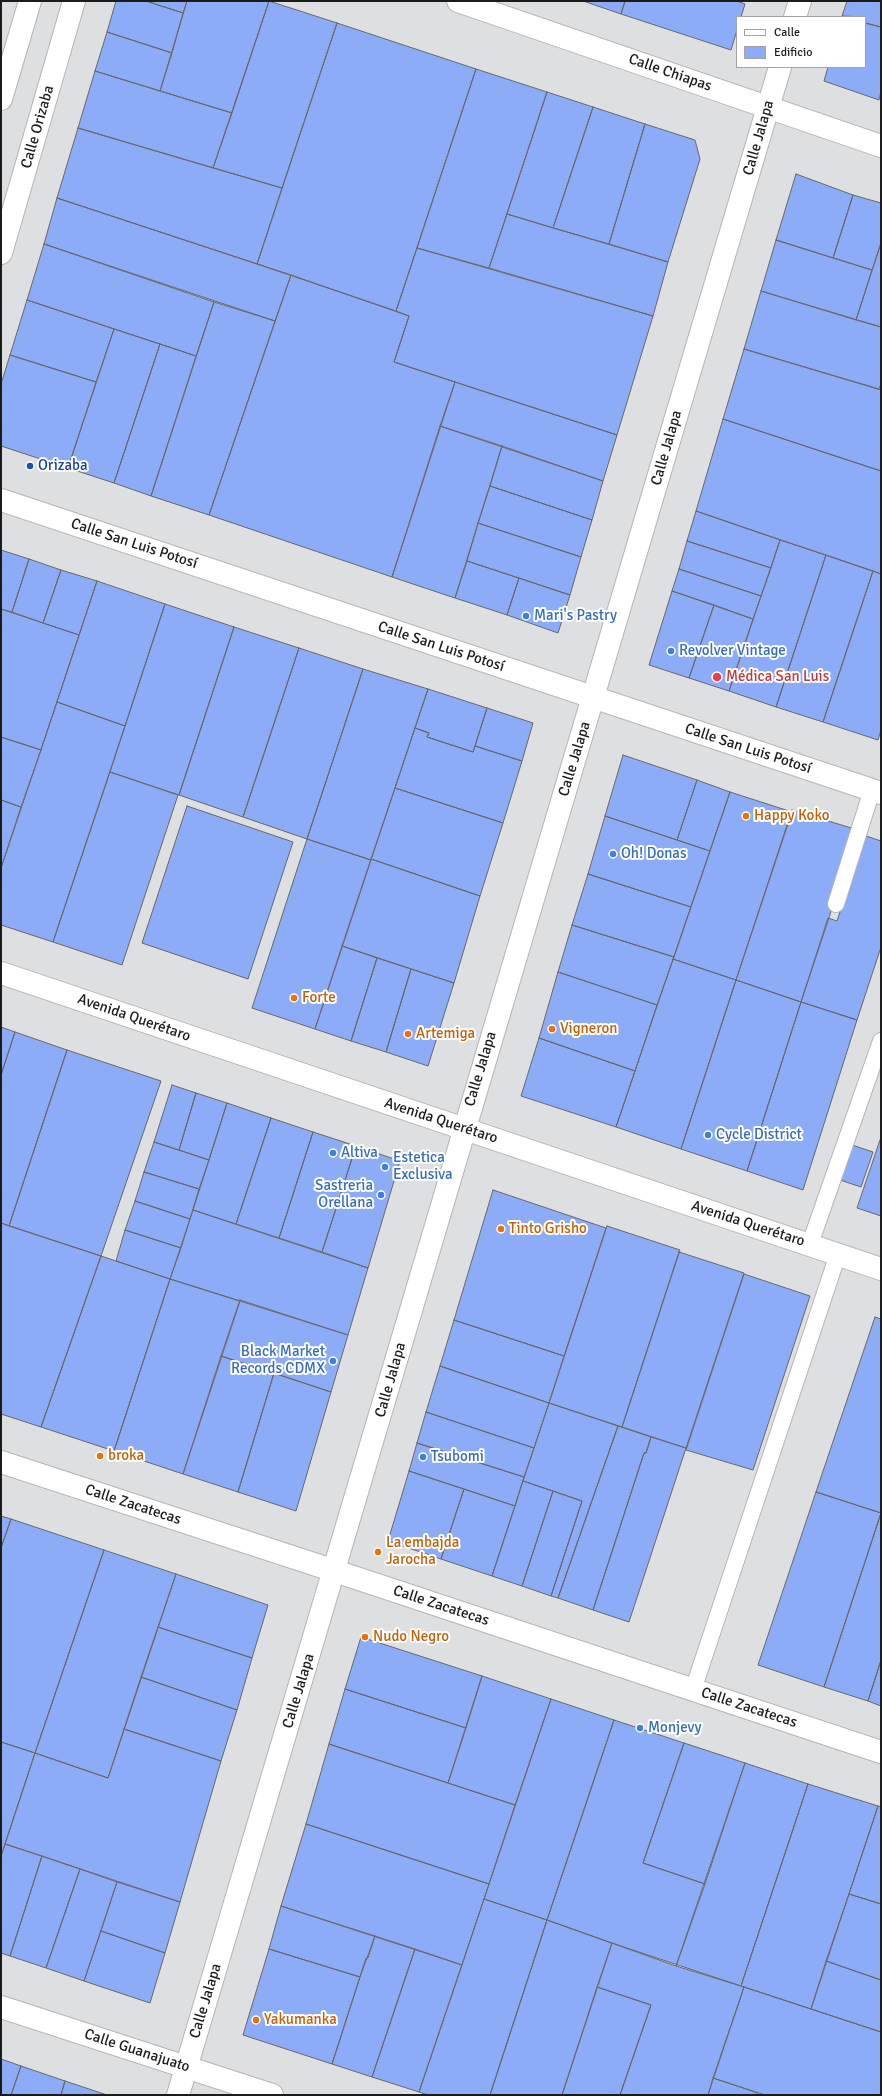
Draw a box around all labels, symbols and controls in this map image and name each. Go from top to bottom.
legend [736,16,866,68]
text: Calle [774,25,800,40]
text: Edificio [774,45,812,60]
street label: Calle Chiapas [626,50,714,96]
street label: Calle Orizaba [18,83,58,171]
street label: Calle Jalapa [740,98,778,178]
street label: Calle Jalapa [648,408,686,488]
place label: Orizaba [38,457,88,475]
marker: Orizaba [25,461,35,471]
street label: Calle San Luis Potosí [68,515,200,573]
place label: Mari's Pastry [534,607,617,625]
marker: Mari's Pastry [521,611,531,621]
street label: Calle San Luis Potosí [375,618,507,676]
place label: Revolver Vintage [679,642,786,660]
marker: Revolver Vintage [666,646,676,656]
place label: Médica San Luis [726,668,829,686]
marker: Médica San Luis [711,671,723,683]
street label: Calle Jalapa [555,719,595,799]
street label: Calle San Luis Potosí [682,720,814,778]
place label: Happy Koko [754,807,829,825]
marker: Happy Koko [741,811,751,821]
place label: Oh! Donas [621,845,687,863]
marker: Oh! Donas [608,849,618,859]
place label: Forte [302,989,336,1007]
street label: Avenida Querétaro [75,990,193,1046]
marker: Forte [289,993,299,1003]
place label: Vigneron [560,1020,618,1038]
marker: Vigneron [547,1024,557,1034]
place label: Artemiga [416,1025,475,1043]
marker: Artemiga [403,1029,413,1039]
street label: Calle Jalapa [461,1029,501,1109]
street label: Avenida Querétaro [382,1094,500,1148]
place label: Cycle District [716,1126,802,1144]
marker: Cycle District [703,1130,713,1140]
place label: Altiva [341,1144,378,1162]
marker: Altiva [328,1148,338,1158]
place label: Estetica Exclusiva [393,1149,453,1184]
marker: Estetica Exclusiva [380,1162,390,1172]
place label: Sastreria Orellana [315,1177,373,1212]
marker: Sastreria Orellana [376,1190,386,1200]
street label: Avenida Querétaro [689,1197,807,1251]
place label: Tinto Grisho [509,1220,587,1238]
marker: Tinto Grisho [496,1224,506,1234]
street label: Calle Jalapa [372,1340,410,1420]
place label: Black Market Records CDMX [231,1343,325,1378]
marker: Black Market Records CDMX [328,1356,338,1366]
place label: broka [108,1447,144,1465]
place label: Tsubomi [431,1448,484,1466]
marker: broka [95,1451,105,1461]
marker: Tsubomi [418,1452,428,1462]
street label: Calle Zacatecas [83,1481,183,1529]
place label: La embajda Jarocha [386,1534,459,1569]
marker: La embajda Jarocha [373,1547,383,1557]
street label: Calle Zacatecas [391,1582,491,1630]
place label: Nudo Negro [373,1628,449,1646]
marker: Nudo Negro [360,1632,370,1642]
street label: Calle Jalapa [279,1651,319,1731]
street label: Calle Zacatecas [699,1684,799,1732]
place label: Monjevy [648,1719,701,1737]
marker: Monjevy [635,1723,645,1733]
street label: Calle Jalapa [186,1961,226,2041]
place label: Yakumanka [264,2011,337,2029]
marker: Yakumanka [251,2015,261,2025]
street label: Calle Guanajuato [82,2025,192,2077]

